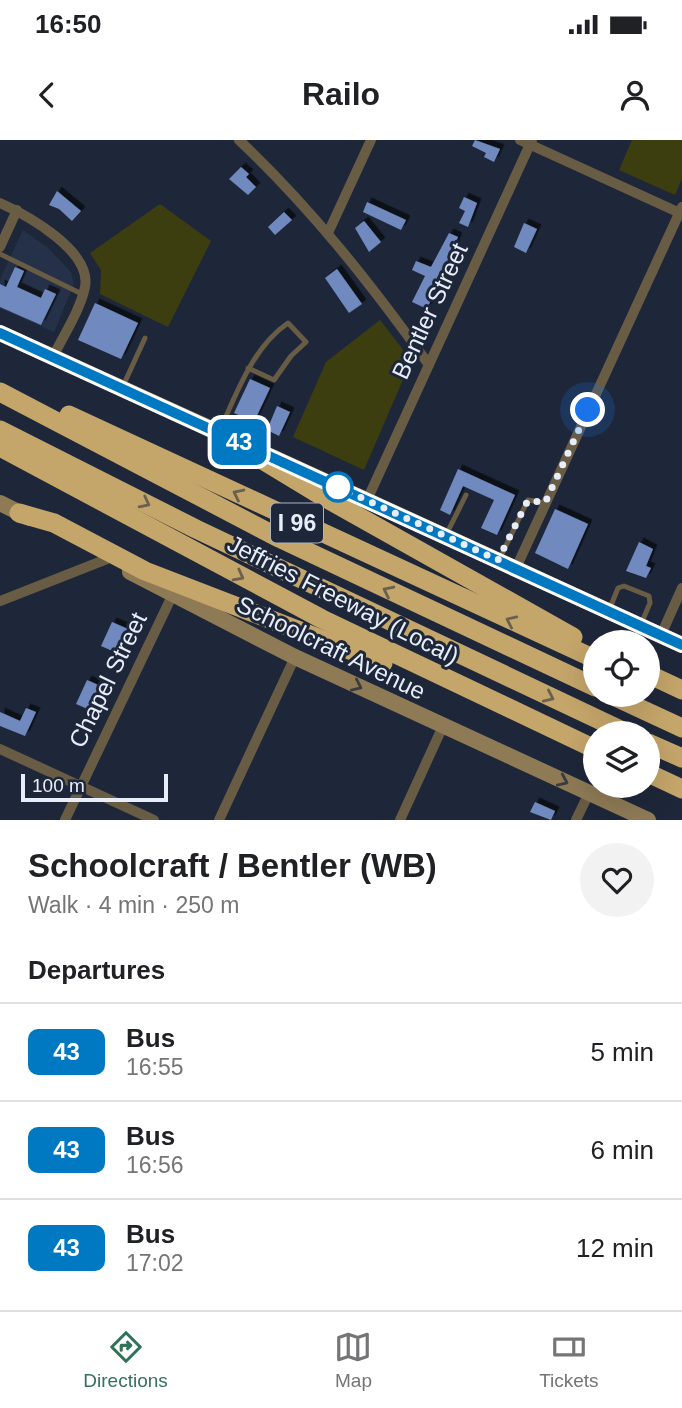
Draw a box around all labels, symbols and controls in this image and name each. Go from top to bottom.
text: 16:50 [35,9,102,39]
icon: back [28,76,66,114]
text: Railo [302,76,380,112]
icon: person [616,76,654,114]
street label: Bentler Street [386,238,473,383]
your location [570,392,605,427]
line badge: 43 [208,419,270,465]
text: 43 [226,428,252,455]
unlabelled marker [323,472,353,502]
one-way arrow [233,488,245,502]
one-way arrow [138,495,150,509]
road number: I 96 [271,504,323,542]
street label: Jeffries Freeway (Local) [223,529,463,670]
one-way arrow [232,568,244,581]
one-way arrow [383,585,396,599]
street label: Schoolcraft Avenue [233,590,430,705]
street label: Chapel Street [63,608,152,752]
one-way arrow [505,615,518,629]
map controls [583,630,660,798]
button: locate [583,630,660,707]
one-way arrow [350,678,362,692]
one-way arrow [542,689,554,703]
button: layers [583,721,660,798]
scale bar [21,771,168,803]
one-way arrow [556,773,569,787]
text: 100 m [32,775,85,796]
button: heart [580,843,654,917]
text: Schoolcraft / Bentler (WB) [28,847,437,884]
text: Walk · 4 min · 250 m [28,892,239,918]
text: Departures [28,955,165,985]
text: Bus [126,1023,175,1053]
text: 5 min [590,1037,654,1067]
text: 43 [53,1038,80,1065]
text: 16:55 [126,1054,184,1080]
text: Bus [126,1121,175,1151]
text: 6 min [590,1135,654,1165]
text: 43 [53,1136,80,1163]
text: 16:56 [126,1152,184,1178]
text: Bus [126,1219,175,1249]
text: 12 min [576,1233,654,1263]
text: 43 [53,1234,80,1261]
text: 17:02 [126,1250,184,1276]
tab: Directions [83,1328,168,1392]
tab: Map [334,1328,372,1392]
tab: Tickets [539,1328,599,1392]

